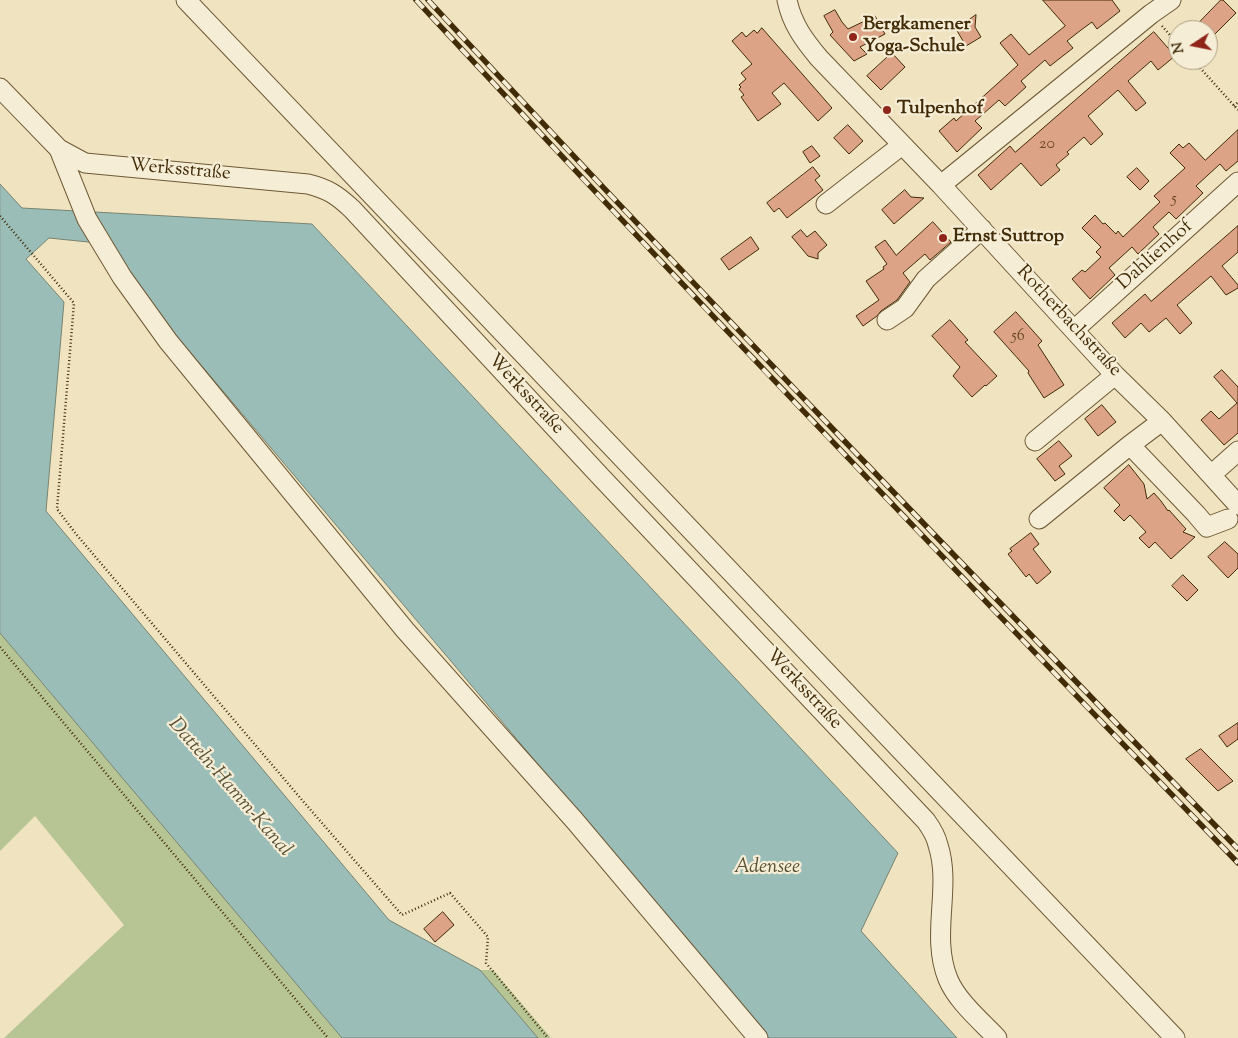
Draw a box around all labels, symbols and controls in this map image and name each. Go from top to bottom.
place label: Bergkamener Yoga-Schule [863,15,971,59]
north arrow [1168,20,1218,70]
marker: Bergkamener Yoga-Schule [847,31,859,43]
text: N [1168,40,1190,55]
place label: Tulpenhof [897,99,983,121]
marker: Tulpenhof [881,104,893,116]
house number: 20 [1039,135,1055,155]
street label: Werksstraße [128,155,232,187]
house number: 5 [1171,190,1177,210]
street label: Dahlienhof [1114,216,1198,296]
place label: Ernst Suttrop [953,227,1064,249]
marker: Ernst Suttrop [937,232,949,244]
street label: Rotherbachstraße [1011,262,1125,382]
house number: 56 [1011,327,1025,347]
street label: Werksstraße [482,350,568,440]
street label: Werksstraße [760,645,846,735]
water label: Datteln-Hamm-Kanal [162,714,296,862]
water label: Adensee [734,857,800,881]

